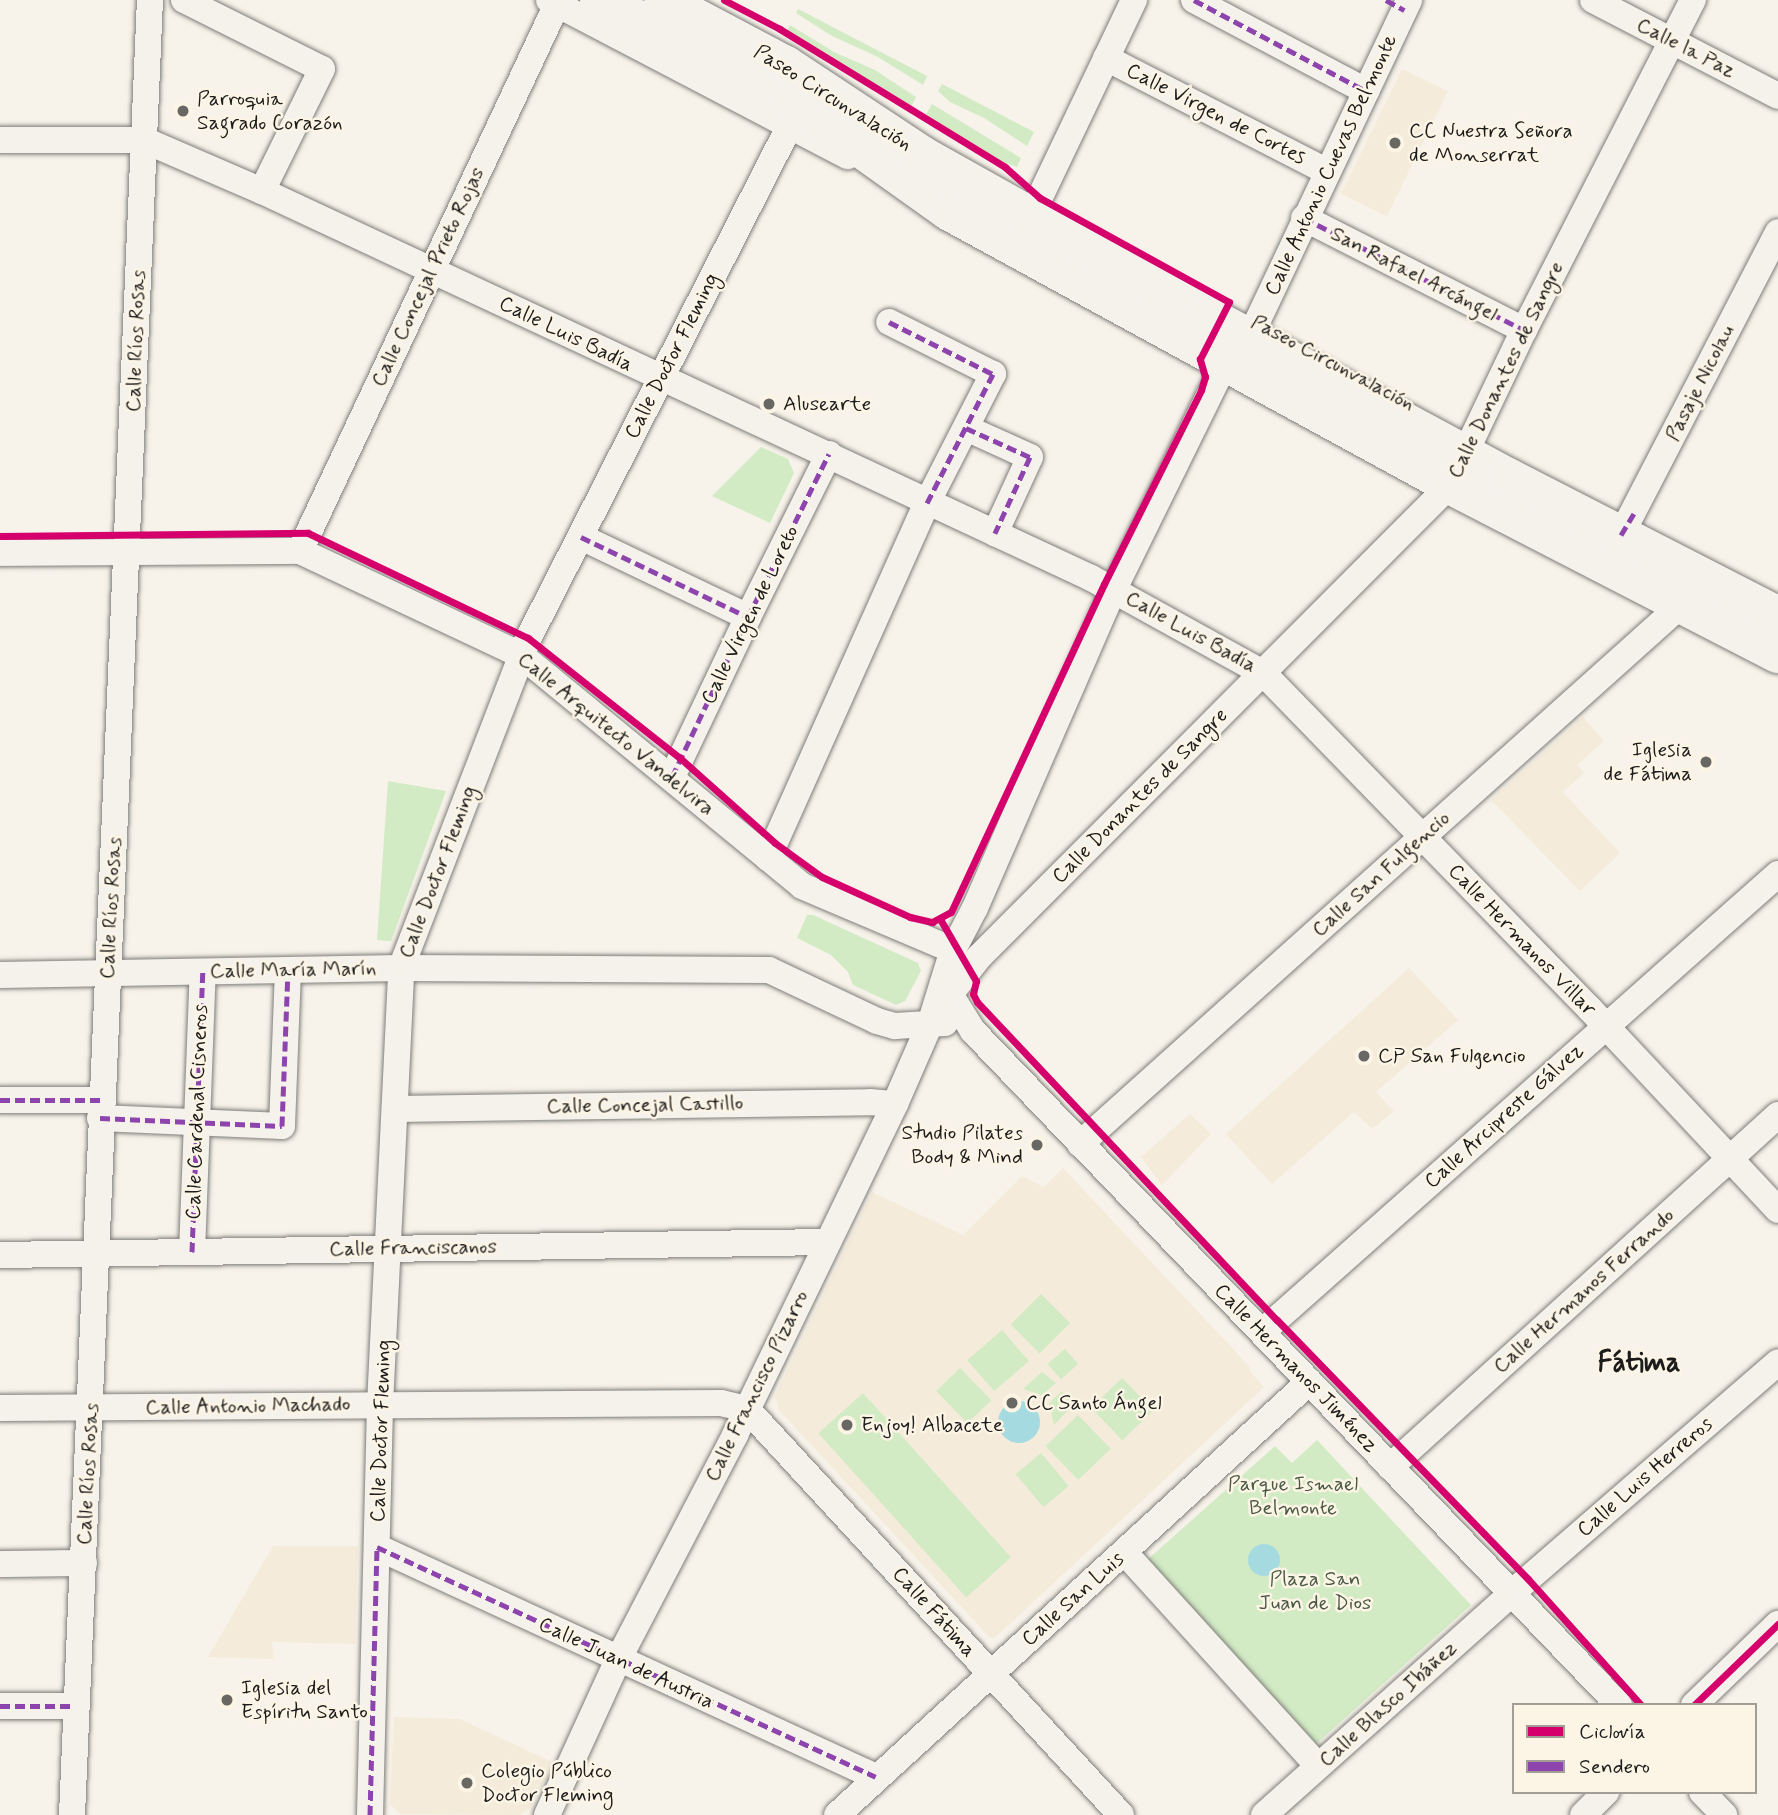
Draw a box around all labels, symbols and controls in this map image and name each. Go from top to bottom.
street label: Calle la Paz [1633,13,1739,83]
street label: Calle Antonio Cuevas Belmonte [1259,31,1403,299]
street label: Paseo Circunvalación [749,39,917,157]
street label: Calle Virgen de Cortes [1121,57,1311,171]
place label: Parroquia Sagrado Corazón [197,86,345,136]
marker: Parroquia Sagrado Corazón [175,103,191,119]
place label: CC Nuestra Señora de Monserrat [1409,118,1575,168]
marker: CC Nuestra Señora de Monserrat [1387,135,1403,151]
street label: Calle Concejal Prieto Rojas [366,163,490,391]
street label: San Rafael Arcángel [1328,222,1500,326]
street label: Calle Donantes de Sangre [1443,258,1569,482]
street label: Calle Doctor Fleming [618,266,726,446]
street label: Calle Ríos Rosas [121,270,151,412]
street label: Calle Luis Badía [496,291,636,377]
street label: Paseo Circunvalación [1247,309,1419,417]
street label: Pasaje Nicolau [1660,321,1740,445]
place label: Alusearte [783,391,871,417]
marker: Alusearte [761,396,777,412]
street label: Calle Virgen de Loreto [696,521,804,709]
street label: Calle Luis Badía [1122,586,1260,678]
street label: Calle Arquitecto Vandelvira [513,647,719,821]
street label: Calle Donantes de Sangre [1047,703,1233,889]
place label: Iglesia de Fátima [1604,737,1692,787]
marker: Iglesia de Fátima [1698,754,1714,770]
street label: Calle Doctor Fleming [393,780,483,964]
street label: Calle San Fulgencio [1309,807,1453,941]
street label: Calle Ríos Rosas [95,837,127,979]
street label: Calle Hermanos Villar [1445,861,1599,1019]
street label: Calle María Marín [210,956,376,984]
street label: Calle Cardenal Cisneros [181,1001,213,1223]
street label: Calle Arcipreste Gálvez [1420,1038,1588,1194]
place label: CP San Fulgencio [1378,1043,1531,1069]
marker: CP San Fulgencio [1356,1048,1372,1064]
street label: Calle Concejal Castillo [545,1091,745,1119]
place label: Studio Pilates Body & Mind [903,1120,1023,1170]
marker: Studio Pilates Body & Mind [1029,1137,1045,1153]
street label: Calle Hermanos Ferrando [1491,1205,1677,1377]
street label: Calle Franciscanos [328,1234,498,1262]
street label: Calle Hermanos Jiménez [1208,1277,1384,1459]
street label: Calle Francisco Pizarro [700,1287,814,1485]
street label: Calle Doctor Fleming [365,1337,397,1525]
district label: Fátima [1598,1347,1680,1381]
place label: CC Santo Ángel [1026,1390,1165,1416]
street label: Calle Antonio Machado [145,1392,351,1420]
marker: CC Santo Ángel [1004,1395,1020,1411]
street label: Calle Ríos Rosas [72,1403,104,1545]
street label: Calle Luis Herreros [1572,1411,1718,1543]
place label: Enjoy! Albacete [861,1412,1003,1438]
marker: Enjoy! Albacete [839,1417,855,1433]
park label: Parque Ismael Belmonte [1228,1471,1358,1521]
street label: Calle San Luis [1017,1547,1129,1651]
street label: Calle Fátima [887,1562,981,1662]
park label: Plaza San Juan de Dios [1259,1566,1371,1616]
street label: Calle Juan de Austria [537,1613,715,1713]
street label: Calle Blasco Ibáñez [1315,1637,1461,1771]
place label: Iglesia del Espíritu Santo [241,1675,368,1725]
marker: Iglesia del Espíritu Santo [219,1692,235,1708]
legend [1512,1703,1757,1794]
text: Ciclovía [1579,1718,1646,1746]
text: Sendero [1579,1753,1650,1781]
place label: Colegio Público Doctor Fleming [481,1758,618,1808]
marker: Colegio Público Doctor Fleming [459,1775,475,1791]

